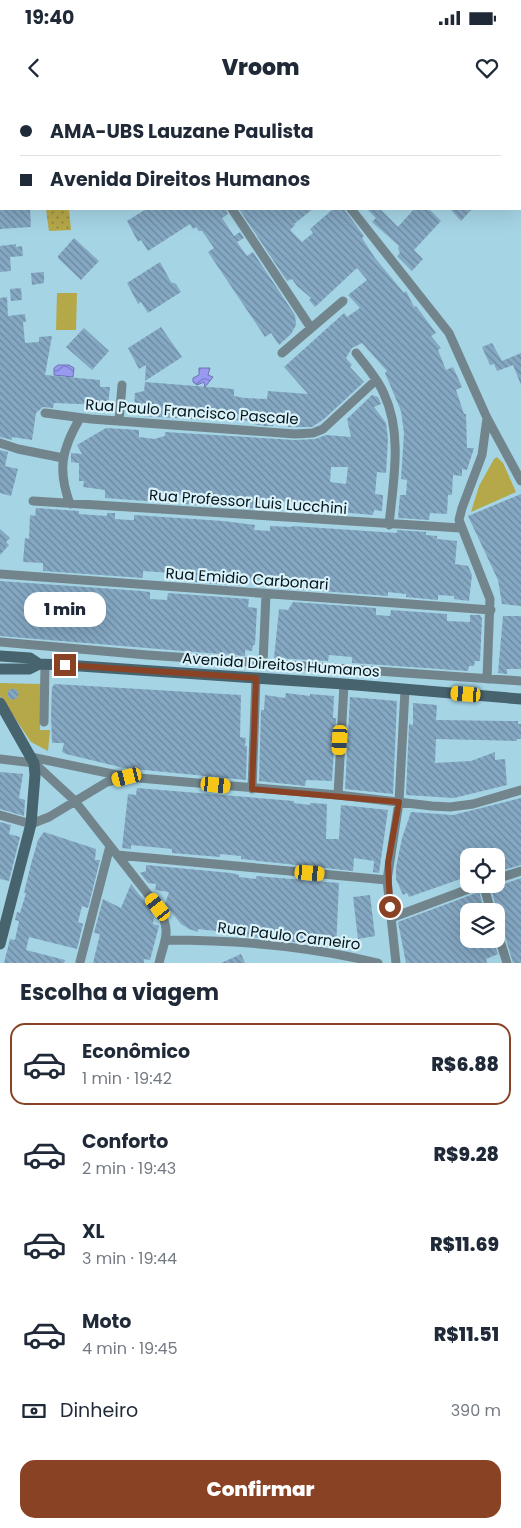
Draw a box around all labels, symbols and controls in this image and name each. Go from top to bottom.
text: 19:40 [25,4,74,31]
text: Vroom [222,52,299,83]
icon: back [20,54,48,82]
icon: heart [473,54,501,82]
text: AMA-UBS Lauzane Paulista [50,118,314,145]
text: Avenida Direitos Humanos [50,166,310,193]
street label: Rua Paulo Francisco Pascale [85,394,299,429]
street label: Rua Professor Luis Lucchini [148,484,348,519]
street label: Rua Emidio Carbonari [165,562,329,595]
callout: 1 min [24,592,106,628]
text: 1 min [44,598,86,621]
street label: Avenida Direitos Humanos [182,647,381,682]
route end [54,654,76,676]
car [450,685,481,703]
car [331,725,348,755]
car [110,766,143,788]
car [200,776,231,794]
map controls [460,848,505,948]
button: locate [460,848,505,893]
car [294,864,325,882]
car [142,891,173,923]
route start [379,896,401,918]
button: layers [460,903,505,948]
street label: Rua Paulo Carneiro [216,916,362,955]
text: Escolha a viagem [20,977,219,1008]
text: Econômico [82,1038,190,1065]
icon: car [22,1042,67,1087]
text: R$6.88 [431,1051,499,1078]
text: 1 min · 19:42 [82,1067,172,1090]
text: Conforto [82,1128,168,1155]
icon: car [22,1132,67,1177]
text: R$9.28 [433,1141,499,1168]
text: 2 min · 19:43 [82,1157,176,1180]
text: XL [82,1218,105,1245]
icon: car [22,1222,67,1267]
text: R$11.69 [430,1231,499,1258]
text: 3 min · 19:44 [82,1247,177,1270]
text: Moto [82,1308,131,1335]
icon: car [22,1312,67,1357]
text: R$11.51 [434,1321,499,1348]
text: 4 min · 19:45 [82,1337,178,1360]
icon: cash [20,1397,48,1425]
text: Dinheiro [60,1397,138,1424]
text: 390 m [451,1399,501,1422]
button: Confirmar [20,1460,501,1518]

